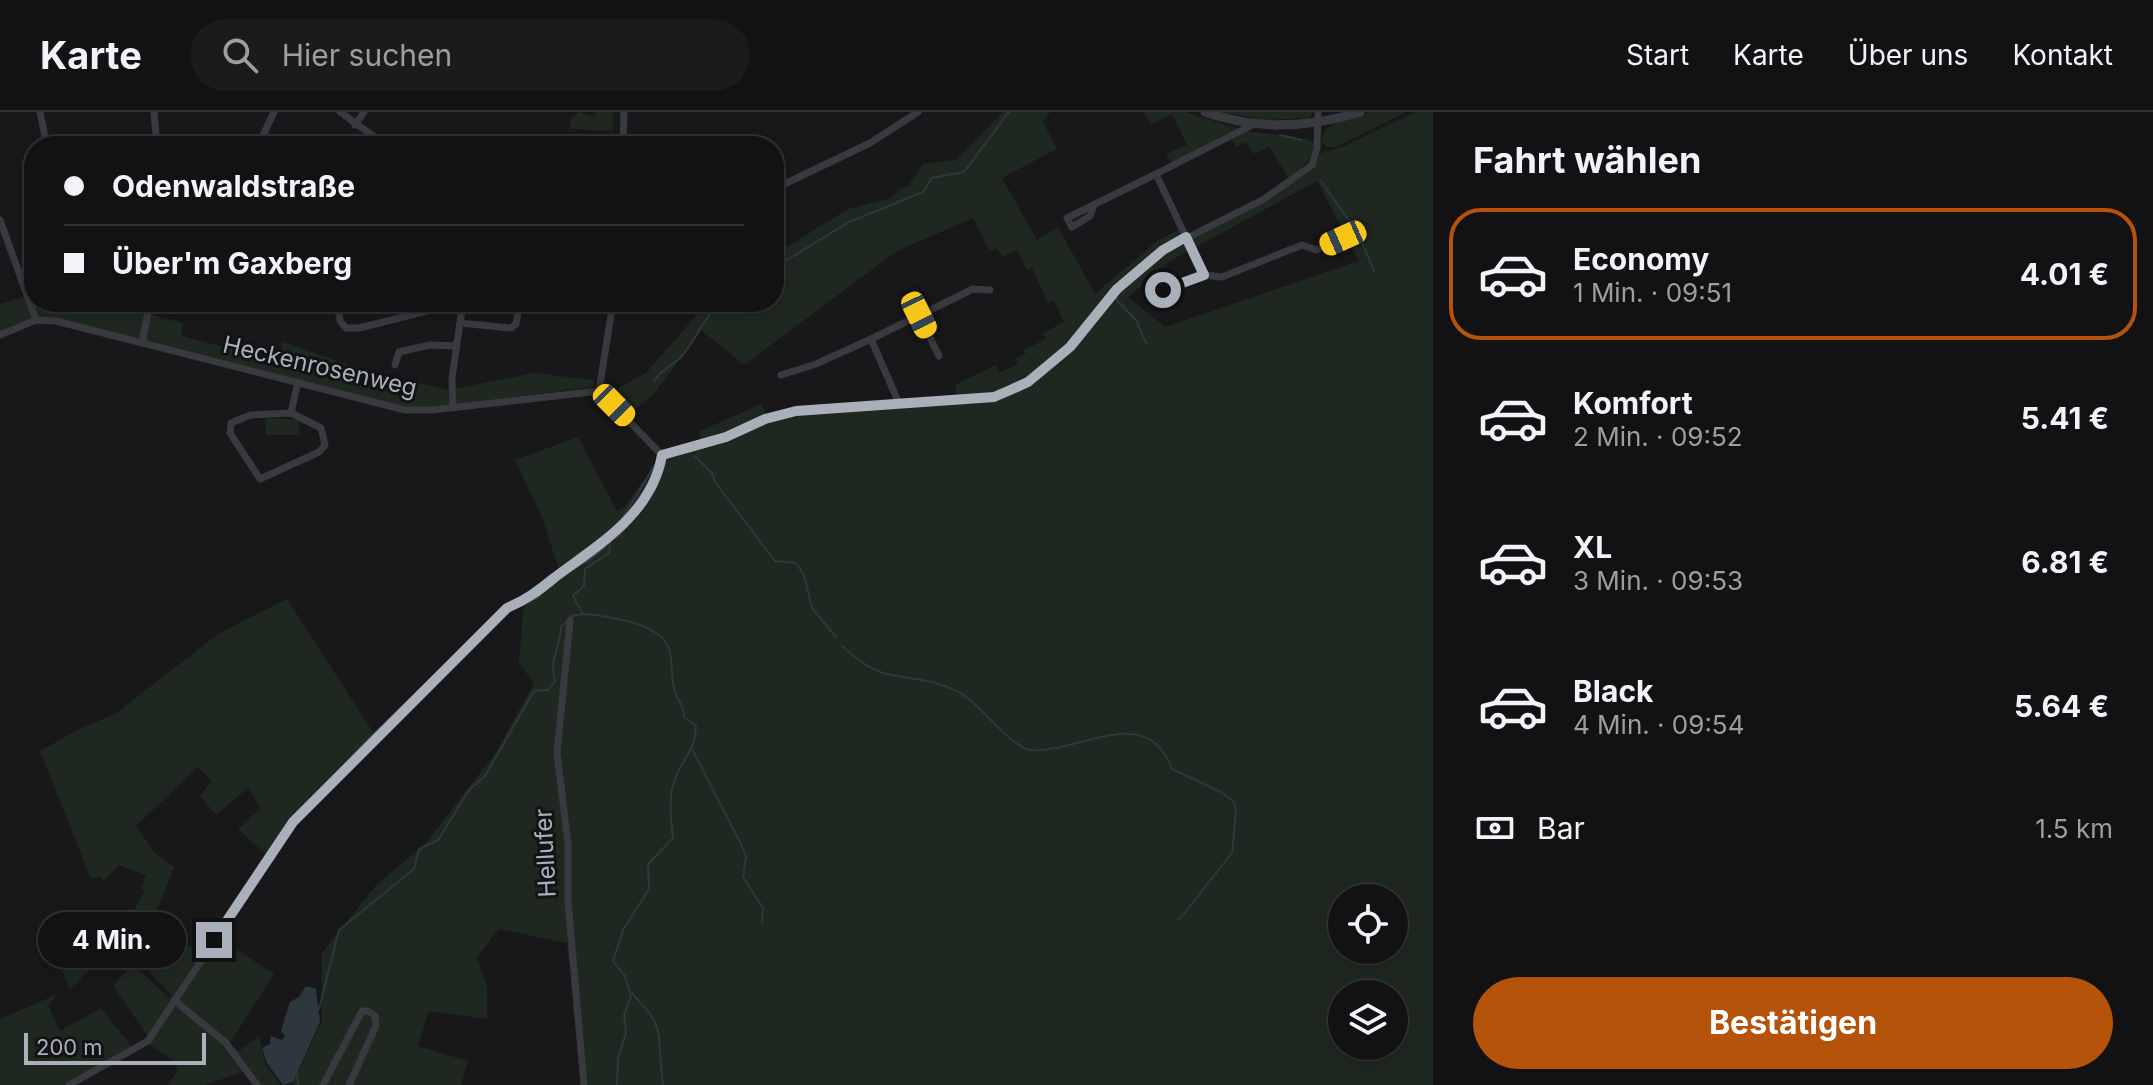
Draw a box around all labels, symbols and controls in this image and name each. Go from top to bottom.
search box [190,19,750,91]
text: Karte [40,32,142,78]
icon: search [218,33,262,77]
text: Hier suchen [282,37,452,73]
text: Start [1626,38,1689,72]
text: Karte [1733,38,1804,72]
text: Über uns [1848,38,1968,72]
text: Kontakt [2012,38,2113,72]
text: Fahrt wählen [1473,138,1701,182]
text: Odenwaldstraße [112,168,355,204]
car [1316,217,1370,259]
icon: car [1477,238,1549,310]
text: Economy [1573,241,1709,277]
text: Über'm Gaxberg [112,245,352,281]
text: 4.01 € [2020,256,2109,292]
route start [1145,272,1181,308]
text: 1 Min. · 09:51 [1573,277,1732,308]
car [898,288,940,342]
street label: Heckenrosenweg [220,330,420,402]
car [589,380,639,430]
icon: car [1477,382,1549,454]
text: Komfort [1573,385,1693,421]
text: 5.41 € [2021,400,2109,436]
text: 2 Min. · 09:52 [1573,421,1743,452]
icon: car [1477,526,1549,598]
text: XL [1573,529,1612,565]
text: 6.81 € [2021,544,2109,580]
text: 3 Min. · 09:53 [1573,565,1743,596]
icon: car [1477,670,1549,742]
text: Black [1573,673,1653,709]
text: 5.64 € [2014,688,2109,724]
text: 4 Min. · 09:54 [1573,709,1744,740]
icon: cash [1473,806,1517,850]
street label: Hellufer [528,808,562,898]
text: Bar [1537,810,1585,846]
text: 1.5 km [2035,813,2113,844]
map controls [1328,884,1408,1060]
button: locate [1328,884,1408,964]
callout: 4 Min. [38,912,186,968]
route end [196,922,232,958]
text: 4 Min. [72,924,152,955]
button: Bestätigen [1473,977,2113,1069]
button: layers [1328,980,1408,1060]
scale bar [24,1029,206,1065]
text: 200 m [36,1034,103,1060]

